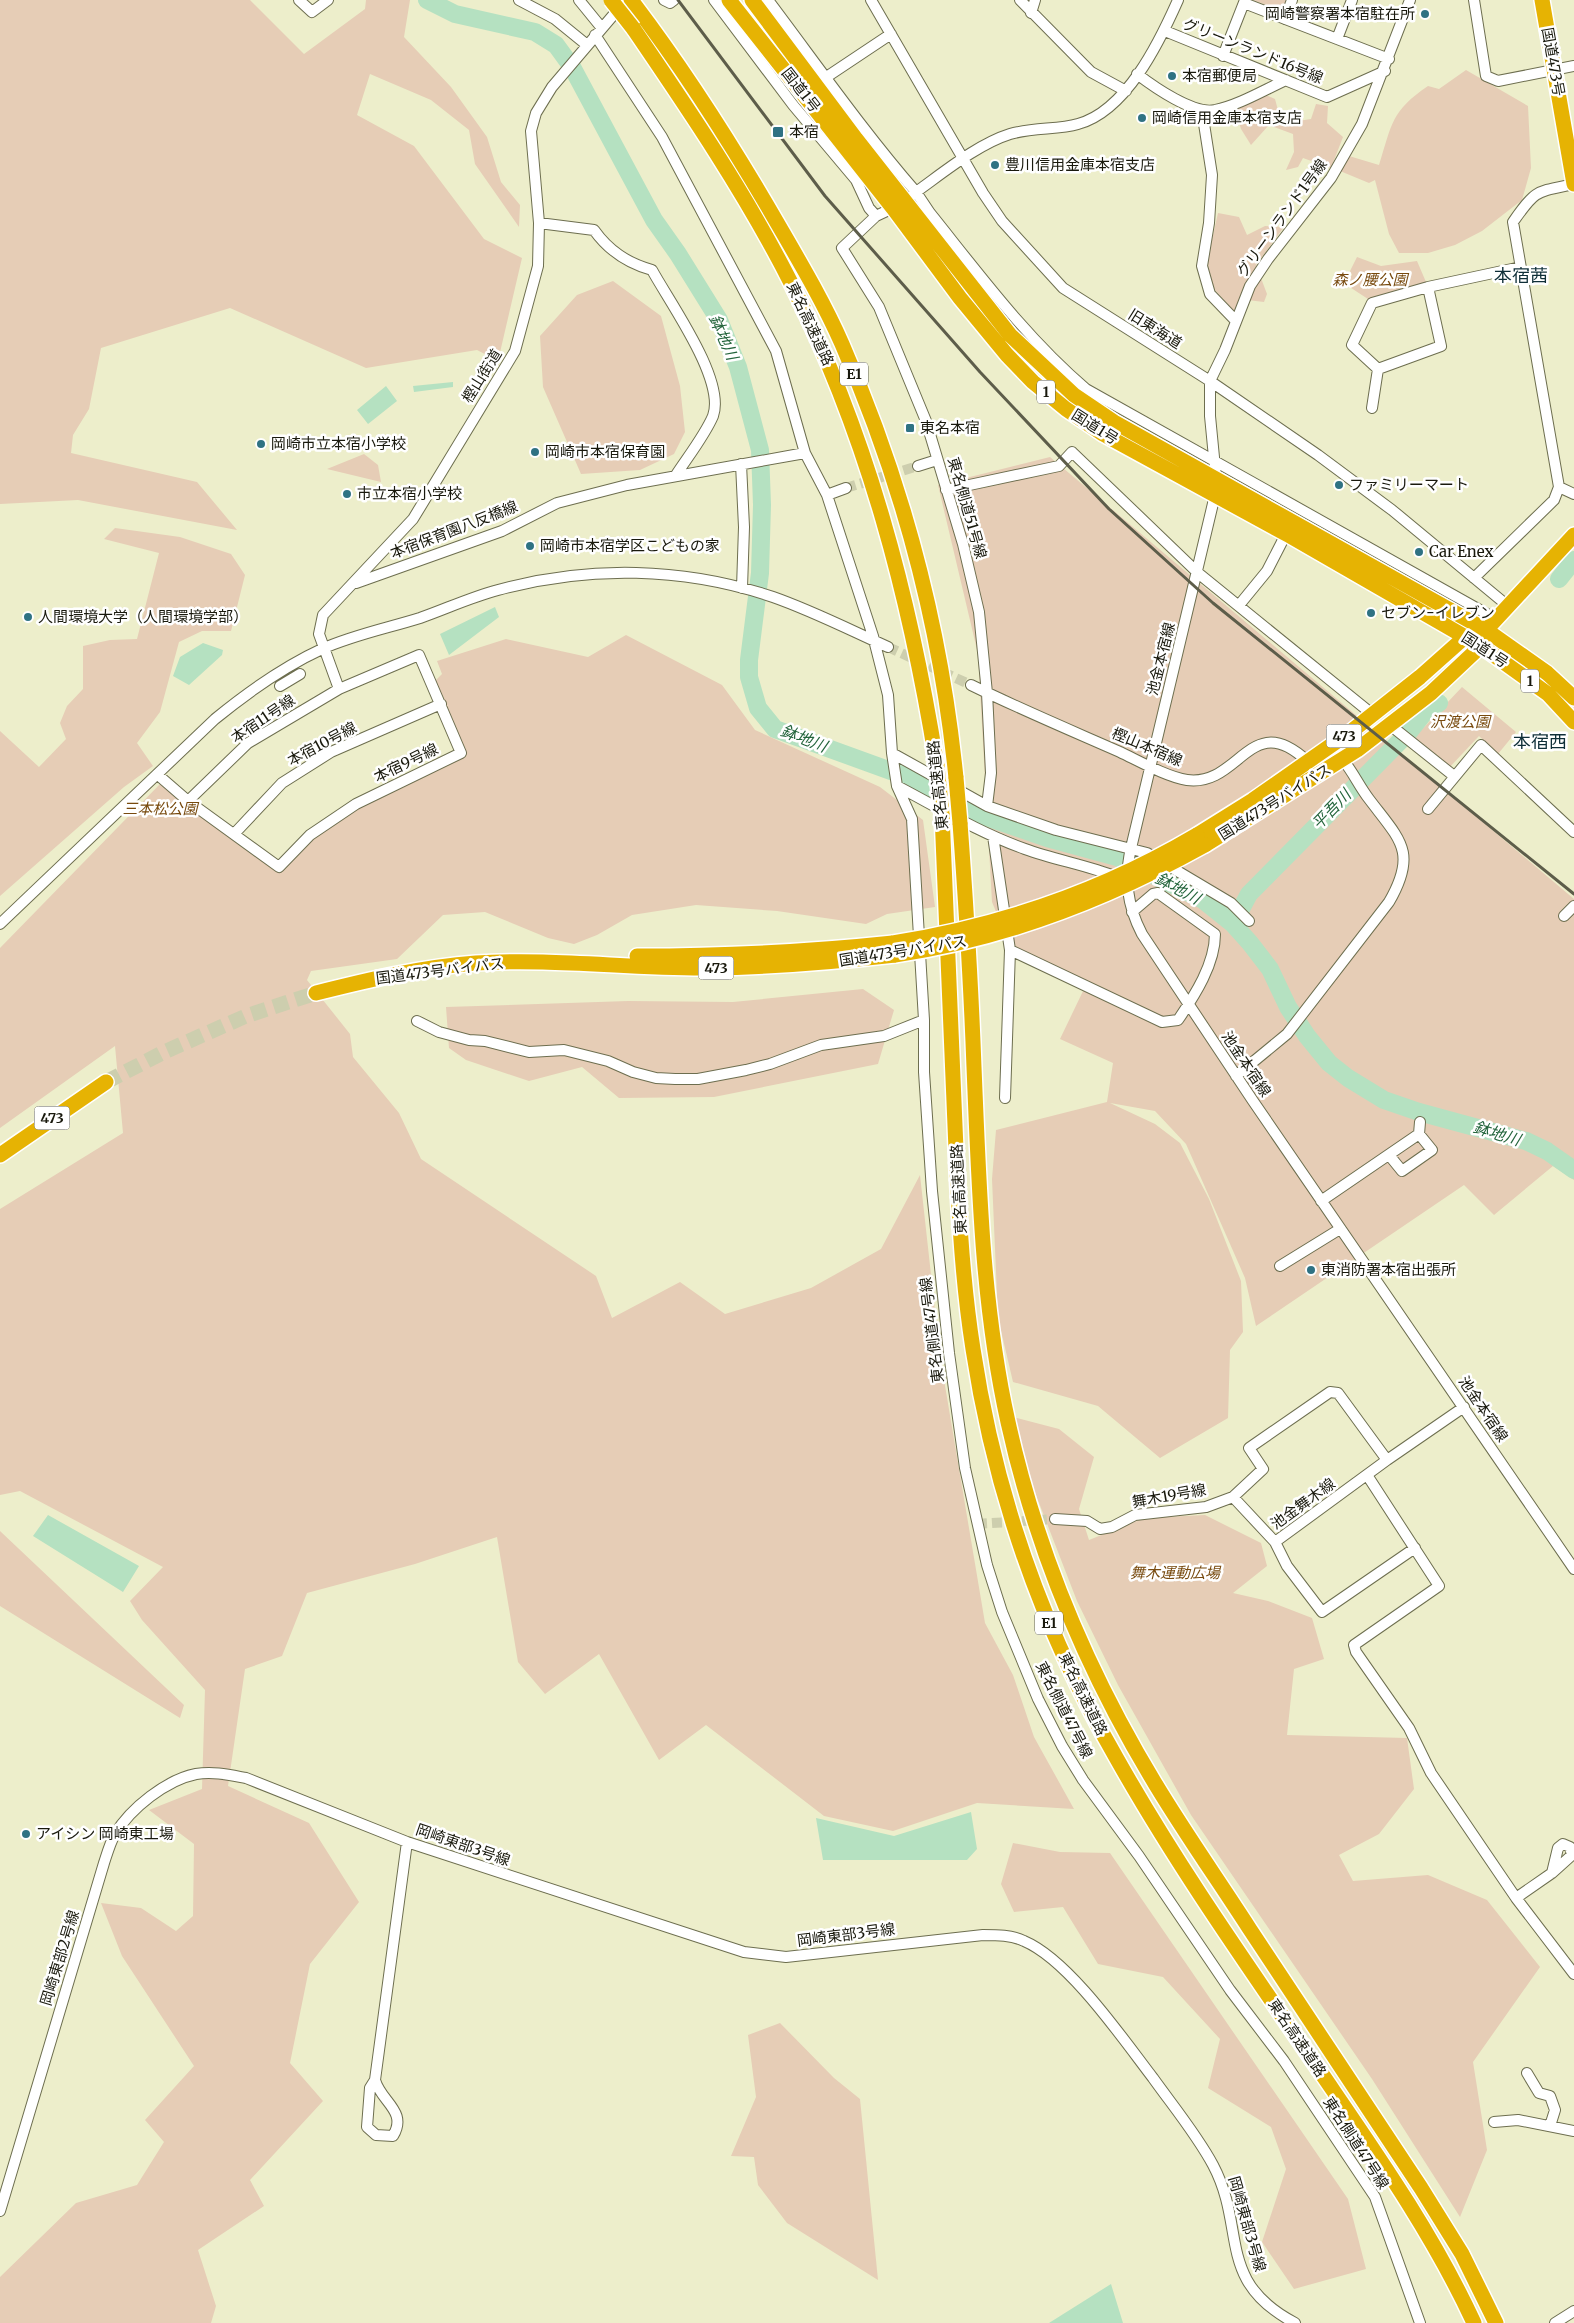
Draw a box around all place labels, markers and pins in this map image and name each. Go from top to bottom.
place label: 岡崎警察署本宿駐在所 [1265,4,1415,23]
marker: 岡崎警察署本宿駐在所 [1419,8,1431,20]
place label: 本宿郵便局 [1182,66,1257,85]
marker: 本宿郵便局 [1166,70,1178,82]
place label: 岡崎信用金庫本宿支店 [1152,108,1302,127]
marker: 岡崎信用金庫本宿支店 [1136,112,1148,124]
place label: 本宿 [789,122,819,141]
marker: 本宿 [771,125,785,139]
place label: 豊川信用金庫本宿支店 [1005,155,1155,174]
marker: 豊川信用金庫本宿支店 [989,159,1001,171]
place label: 東名本宿 [920,418,980,437]
marker: 東名本宿 [904,422,916,434]
place label: 岡崎市立本宿小学校 [271,434,406,453]
marker: 岡崎市立本宿小学校 [255,438,267,450]
place label: 岡崎市本宿保育園 [545,442,665,461]
marker: 岡崎市本宿保育園 [529,446,541,458]
place label: ファミリーマート [1349,475,1469,494]
marker: ファミリーマート [1333,479,1345,491]
place label: 市立本宿小学校 [357,484,462,503]
marker: 市立本宿小学校 [341,488,353,500]
place label: 岡崎市本宿学区こどもの家 [540,536,720,555]
marker: 岡崎市本宿学区こどもの家 [524,540,536,552]
place label: Car Enex [1429,542,1494,561]
marker: Car Enex [1413,546,1425,558]
place label: セブン-イレブン [1381,603,1495,622]
place label: 人間環境大学（人間環境学部） [38,607,248,626]
marker: セブン-イレブン [1365,607,1377,619]
marker: 人間環境大学（人間環境学部） [22,611,34,623]
place label: 東消防署本宿出張所 [1321,1260,1456,1279]
marker: 東消防署本宿出張所 [1305,1264,1317,1276]
place label: アイシン 岡崎東工場 [36,1824,174,1843]
marker: アイシン 岡崎東工場 [20,1828,32,1840]

